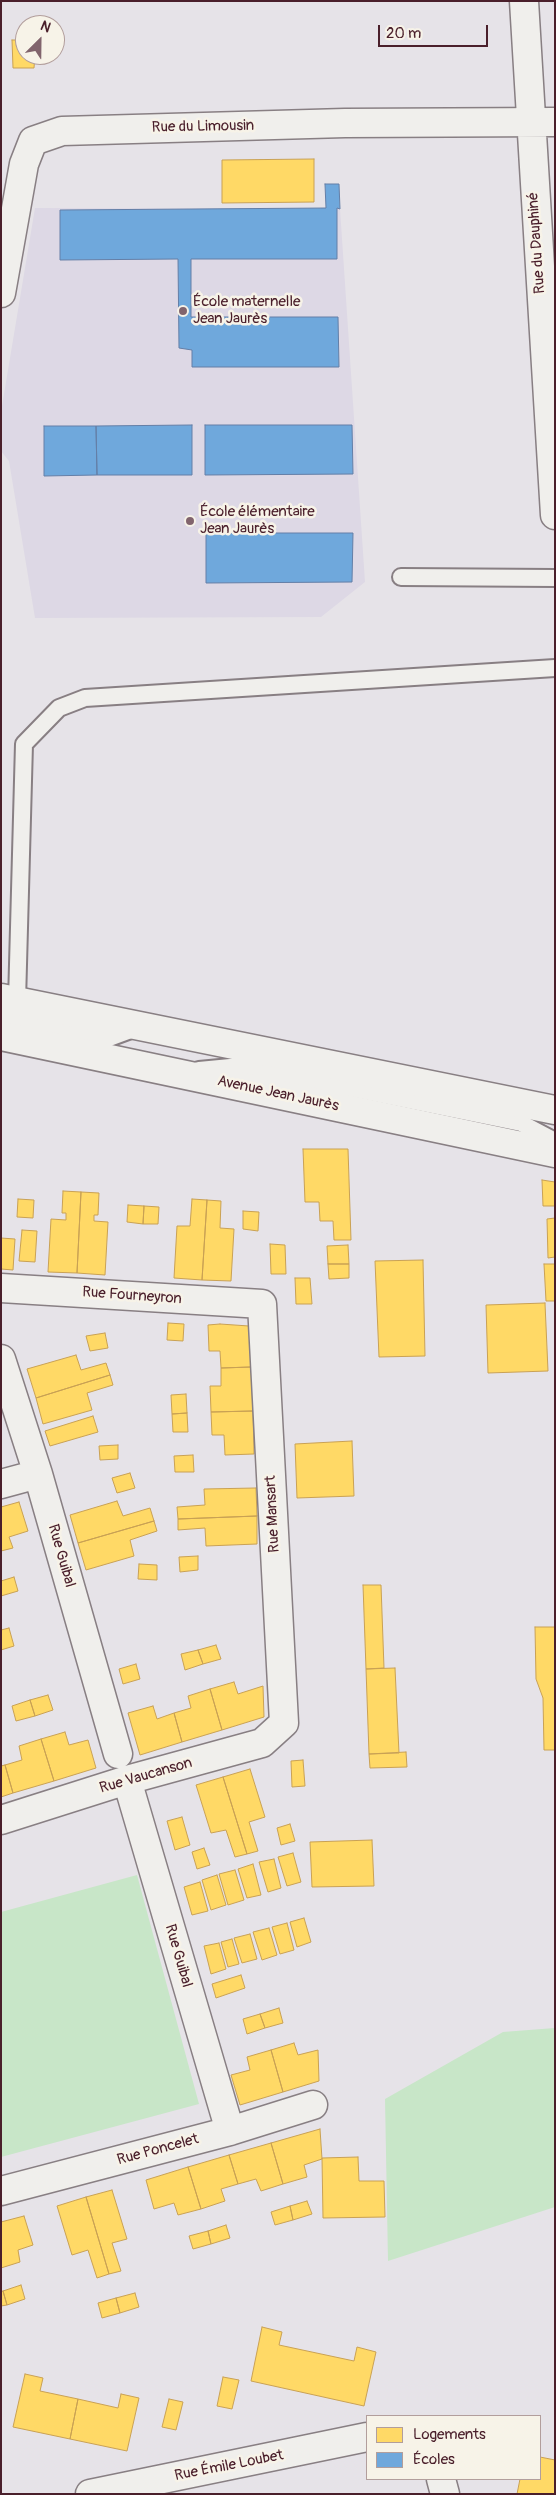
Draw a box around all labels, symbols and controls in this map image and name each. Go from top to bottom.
north arrow [15,15,65,65]
scale bar [381,15,491,47]
text: N [38,17,53,36]
text: 20 m [386,24,421,43]
street label: Rue du Limousin [152,117,254,137]
street label: Rue du Dauphiné [524,192,550,294]
place label: École maternelle Jean Jaurès [193,293,300,328]
marker: École maternelle Jean Jaurès [177,305,189,317]
place label: École élémentaire Jean Jaurès [200,503,315,538]
marker: École élémentaire Jean Jaurès [184,515,196,527]
street label: Avenue Jean Jaurès [216,1072,340,1116]
street label: Rue Fourneyron [82,1284,182,1308]
street label: Rue Mansart [262,1475,284,1553]
street label: Rue Guibal [43,1522,79,1590]
street label: Rue Vaucanson [98,1754,194,1798]
street label: Rue Guibal [160,1922,196,1990]
street label: Rue Poncelet [115,2130,201,2170]
legend [366,2415,541,2480]
text: Logements [413,2425,486,2444]
street label: Rue Émile Loubet [173,2447,285,2485]
text: Écoles [413,2450,455,2469]

